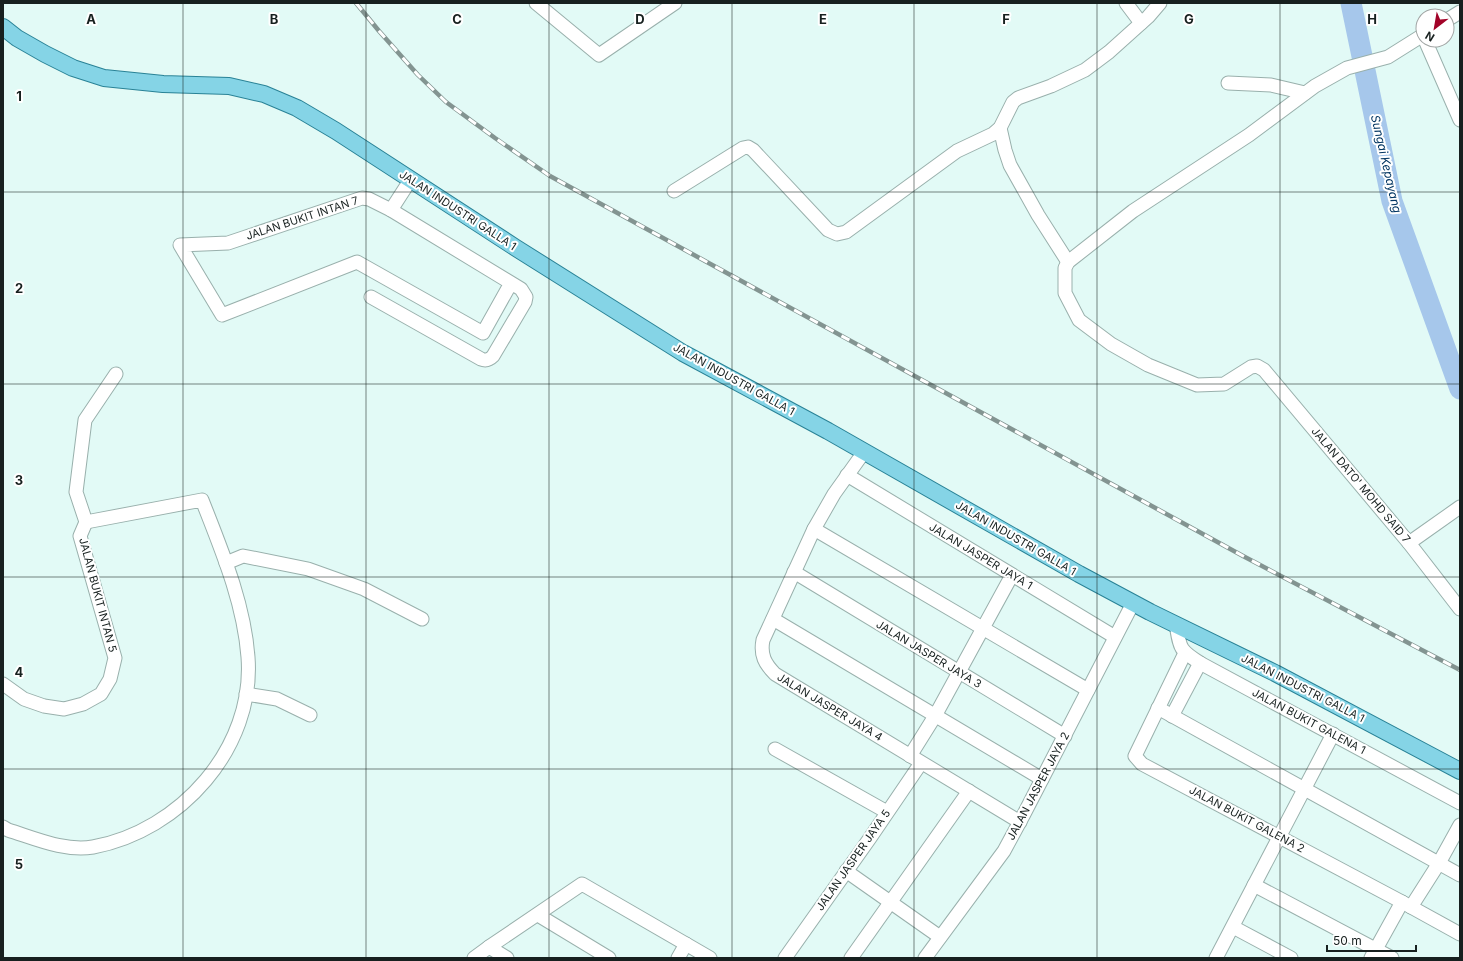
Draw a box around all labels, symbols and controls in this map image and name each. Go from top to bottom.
north arrow [1415,8,1455,48]
text: A [86,11,96,27]
text: B [270,11,279,27]
text: C [452,11,462,27]
text: D [635,11,645,27]
text: E [819,11,827,27]
text: F [1002,11,1010,27]
text: G [1184,11,1194,27]
text: H [1367,11,1377,27]
text: N [1423,28,1437,45]
text: 1 [16,88,22,104]
water label: Sungai Kepayang [1368,113,1405,214]
street label: JALAN INDUSTRI GALLA 1 [397,167,519,253]
street label: JALAN BUKIT INTAN 7 [244,193,360,243]
text: 2 [15,280,23,296]
street label: JALAN INDUSTRI GALLA 1 [671,340,797,418]
street label: JALAN DATO' MOHD SAID 7 [1308,424,1414,546]
text: 3 [15,472,23,488]
street label: JALAN INDUSTRI GALLA 1 [953,498,1079,578]
street label: JALAN JASPER JAYA 1 [927,520,1035,592]
street label: JALAN BUKIT INTAN 5 [76,536,120,654]
street label: JALAN JASPER JAYA 3 [874,617,984,691]
street label: JALAN INDUSTRI GALLA 1 [1239,651,1367,725]
text: 4 [15,664,24,680]
street label: JALAN JASPER JAYA 4 [775,670,885,744]
street label: JALAN BUKIT GALENA 1 [1250,685,1368,757]
street label: JALAN JASPER JAYA 2 [1004,730,1072,842]
street label: JALAN BUKIT GALENA 2 [1187,783,1307,855]
street label: JALAN JASPER JAYA 5 [813,806,893,913]
text: 5 [15,856,23,872]
scale bar [1327,927,1416,953]
text: 50 m [1333,933,1362,948]

